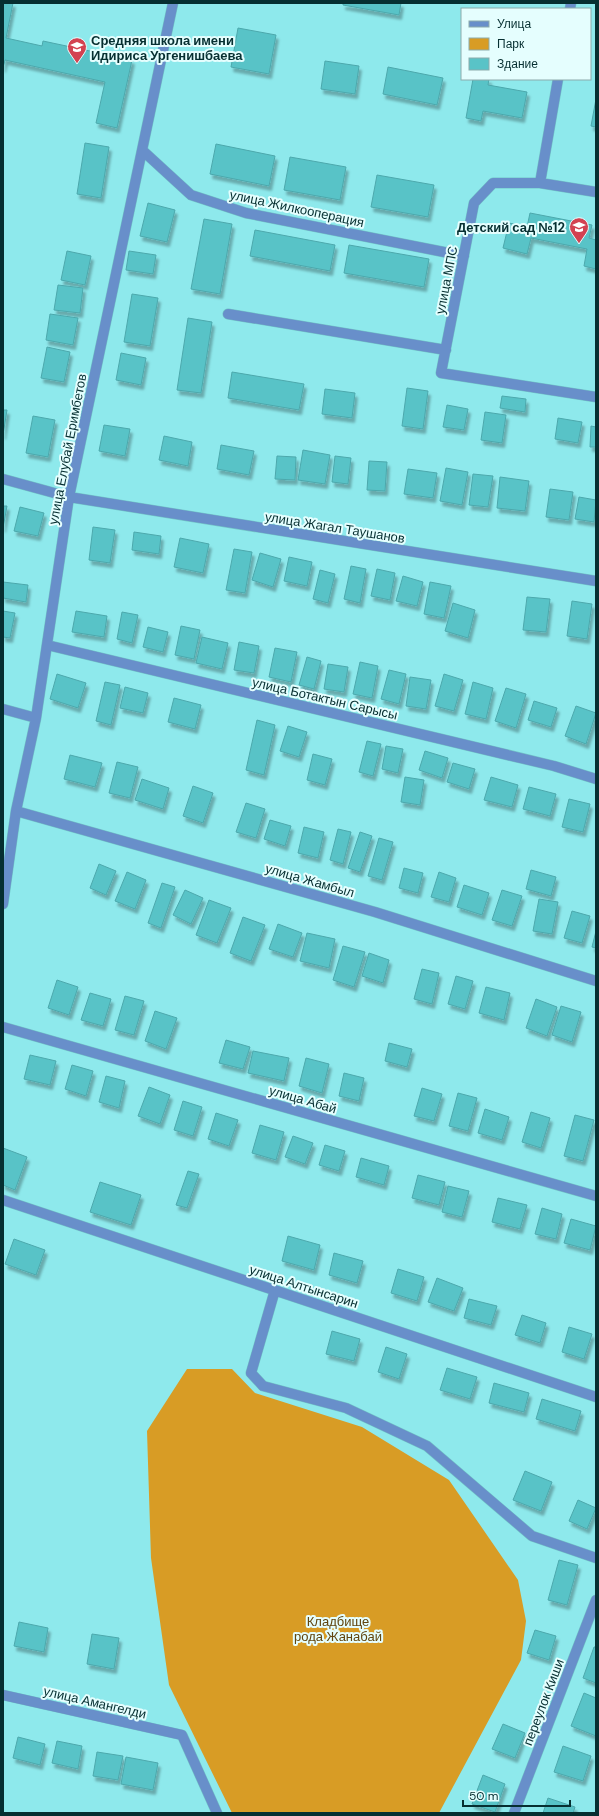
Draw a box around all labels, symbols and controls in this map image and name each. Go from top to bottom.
legend [461,8,591,80]
text: Улица [497,16,531,32]
place label: Средняя школа имени Идириса Ургенишбаева [91,32,243,64]
school or university icon: Средняя школа имени Идириса Ургенишбаева [66,36,88,64]
text: Парк [497,36,525,52]
text: Здание [497,56,538,72]
street label: улица Жилкооперация [228,186,366,231]
school or university icon: Детский сад №12 [568,216,590,244]
place label: Детский сад №12 [457,219,565,236]
street label: улица МПС [432,245,461,315]
street label: улица Елубай Еримбетов [45,372,90,526]
street label: улица Жагал Таушанов [264,508,406,547]
street label: улица Ботактын Сарысы [251,673,399,723]
street label: улица Жамбыл [263,860,356,901]
street label: улица Абай [267,1082,339,1117]
street label: улица Алтынсарин [247,1261,360,1312]
park label: Кладбище рода Жанабай [294,1613,382,1645]
street label: переулок Киши [519,1656,568,1748]
street label: улица Амангелди [42,1682,148,1723]
scale bar [463,1782,570,1808]
text: 50 m [469,1788,498,1804]

